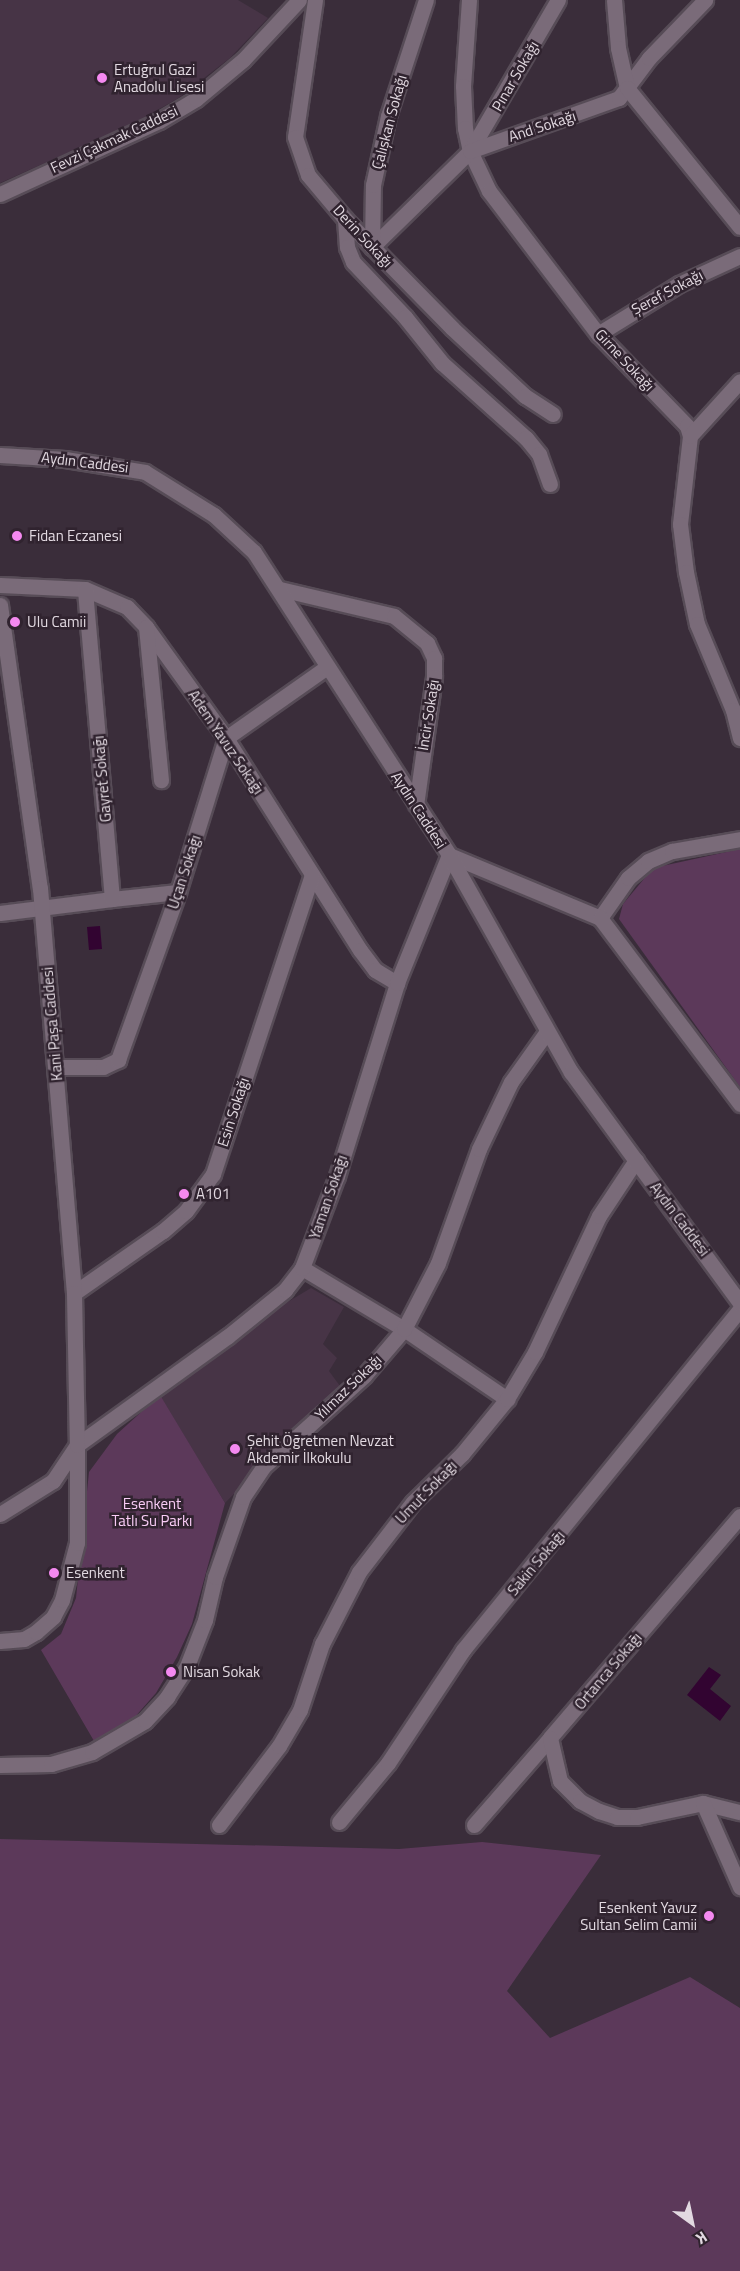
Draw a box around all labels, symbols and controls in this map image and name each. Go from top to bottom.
street label: Pınar Sokağı [488,38,542,114]
place label: Ertuğrul Gazi Anadolu Lisesi [114,60,204,95]
marker: Ertuğrul Gazi Anadolu Lisesi [95,71,109,85]
street label: Çalışkan Sokağı [368,73,410,171]
street label: Fevzi Çakmak Caddesi [47,102,181,176]
street label: And Sokağı [506,107,578,145]
street label: Derin Sokağı [330,201,396,271]
street label: Şeref Sokağı [628,266,706,318]
street label: Girne Sokağı [592,325,658,395]
street label: Aydın Caddesi [40,448,130,476]
place label: Fidan Eczanesi [29,527,122,545]
marker: Fidan Eczanesi [10,529,24,543]
place label: Ulu Camii [27,613,86,631]
marker: Ulu Camii [8,615,22,629]
street label: İncir Sokağı [413,678,443,752]
street label: Adem Yavuz Sokağı [185,687,267,797]
street label: Gayret Sokağı [89,735,115,823]
street label: Aydın Caddesi [388,768,450,852]
street label: Uçan Sokağı [164,833,204,911]
street label: Kani Paşa Caddesi [38,966,66,1082]
street label: Esin Sokağı [213,1075,253,1149]
street label: Yaman Sokağı [305,1153,351,1241]
street label: Aydın Caddesi [646,1179,714,1259]
place label: A101 [196,1185,230,1203]
marker: A101 [177,1187,191,1201]
street label: Yılmaz Sokağı [311,1351,385,1423]
place label: Şehit Öğretmen Nevzat Akdemir İlkokulu [247,1431,394,1466]
marker: Şehit Öğretmen Nevzat Akdemir İlkokulu [228,1442,242,1456]
street label: Umut Sokağı [392,1457,460,1527]
park label: Esenkent Tatlı Su Parkı [112,1494,192,1529]
street label: Sakin Sokağı [504,1527,568,1599]
place label: Esenkent [66,1564,125,1582]
marker: Esenkent [47,1566,61,1580]
street label: Ortanca Sokağı [571,1629,645,1713]
place label: Nisan Sokak [183,1663,260,1681]
marker: Nisan Sokak [164,1665,178,1679]
place label: Esenkent Yavuz Sultan Selim Camii [580,1898,697,1933]
marker: Esenkent Yavuz Sultan Selim Camii [702,1909,716,1923]
north arrow [662,2193,722,2253]
text: K [691,2225,712,2251]

